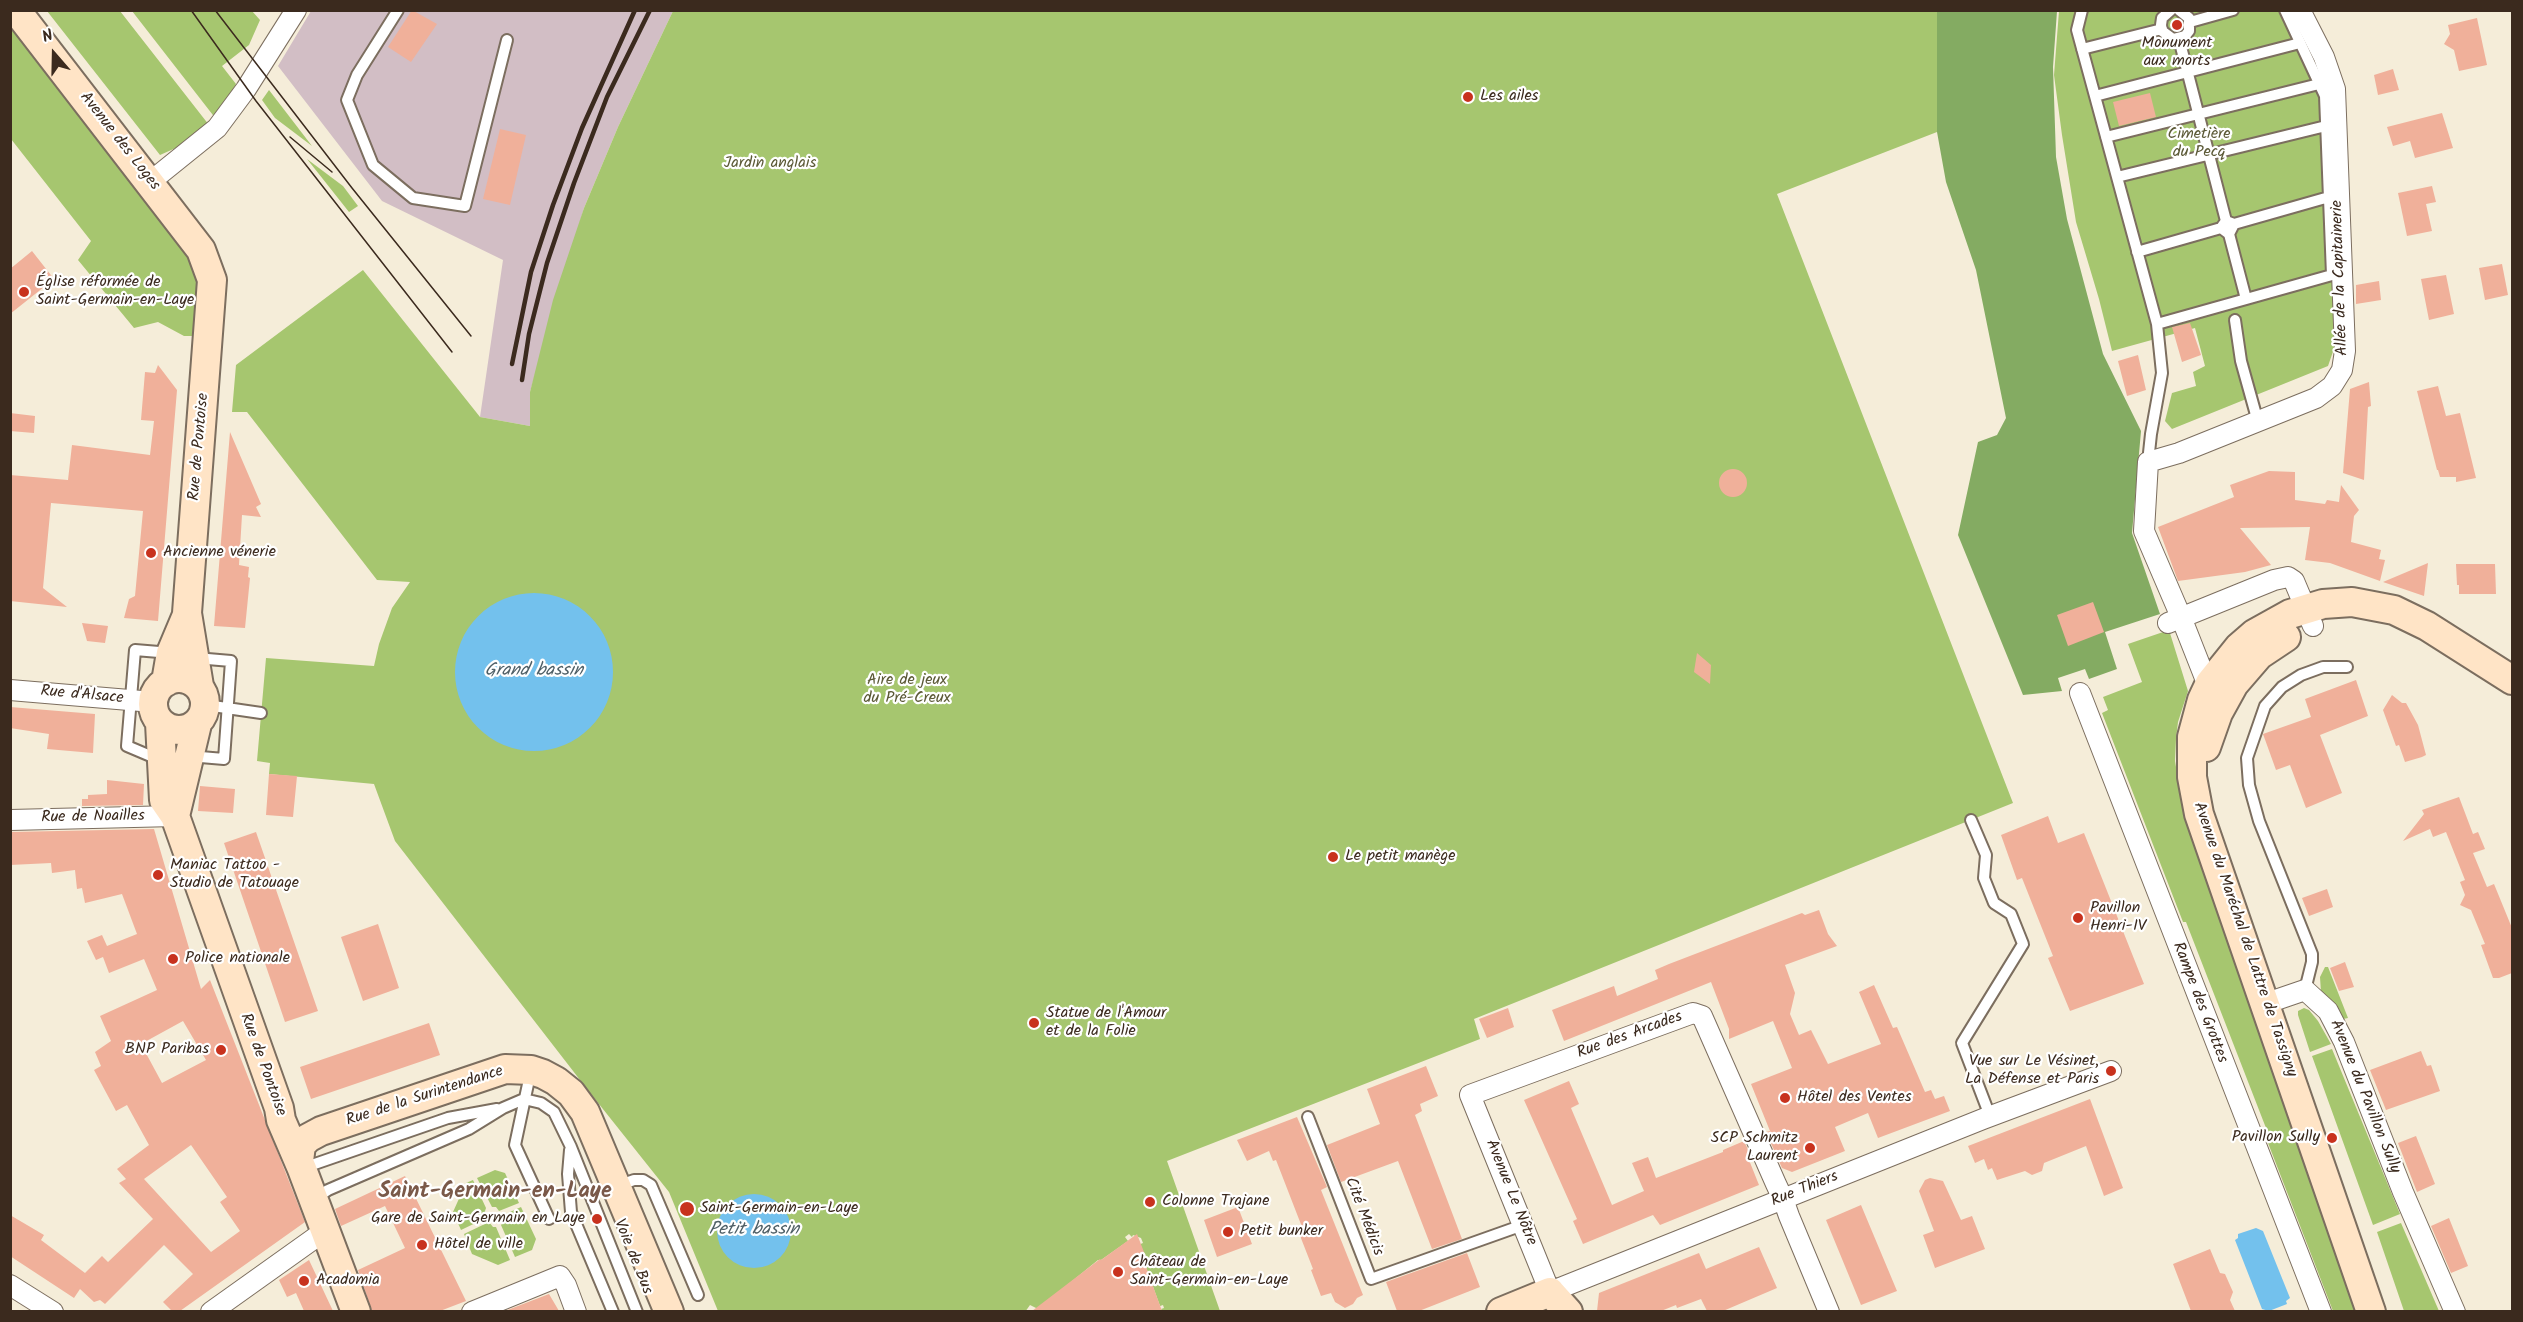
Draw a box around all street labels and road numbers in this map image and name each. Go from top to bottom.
street label: Avenue des Loges [75,89,163,195]
street label: Allée de la Capitainerie [2329,200,2353,356]
street label: Rue de Pontoise [186,392,214,502]
street label: Rue d'Alsace [40,683,124,709]
street label: Avenue du Maréchal de Lattre de Tassigny [2188,800,2300,1080]
street label: Rue de Noailles [41,807,145,829]
street label: Rampe des Grottes [2167,940,2231,1066]
street label: Rue des Arcades [1575,1008,1685,1064]
street label: Rue de Pontoise [235,1011,289,1119]
street label: Avenue du Pavillon Sully [2324,1017,2404,1177]
street label: Rue de la Surintendance [344,1063,506,1131]
street label: Avenue Le Nôtre [1480,1137,1540,1249]
street label: Rue Thiers [1769,1168,1841,1212]
street label: Cité Médicis [1339,1175,1387,1259]
street label: Voie de Bus [608,1217,656,1297]

